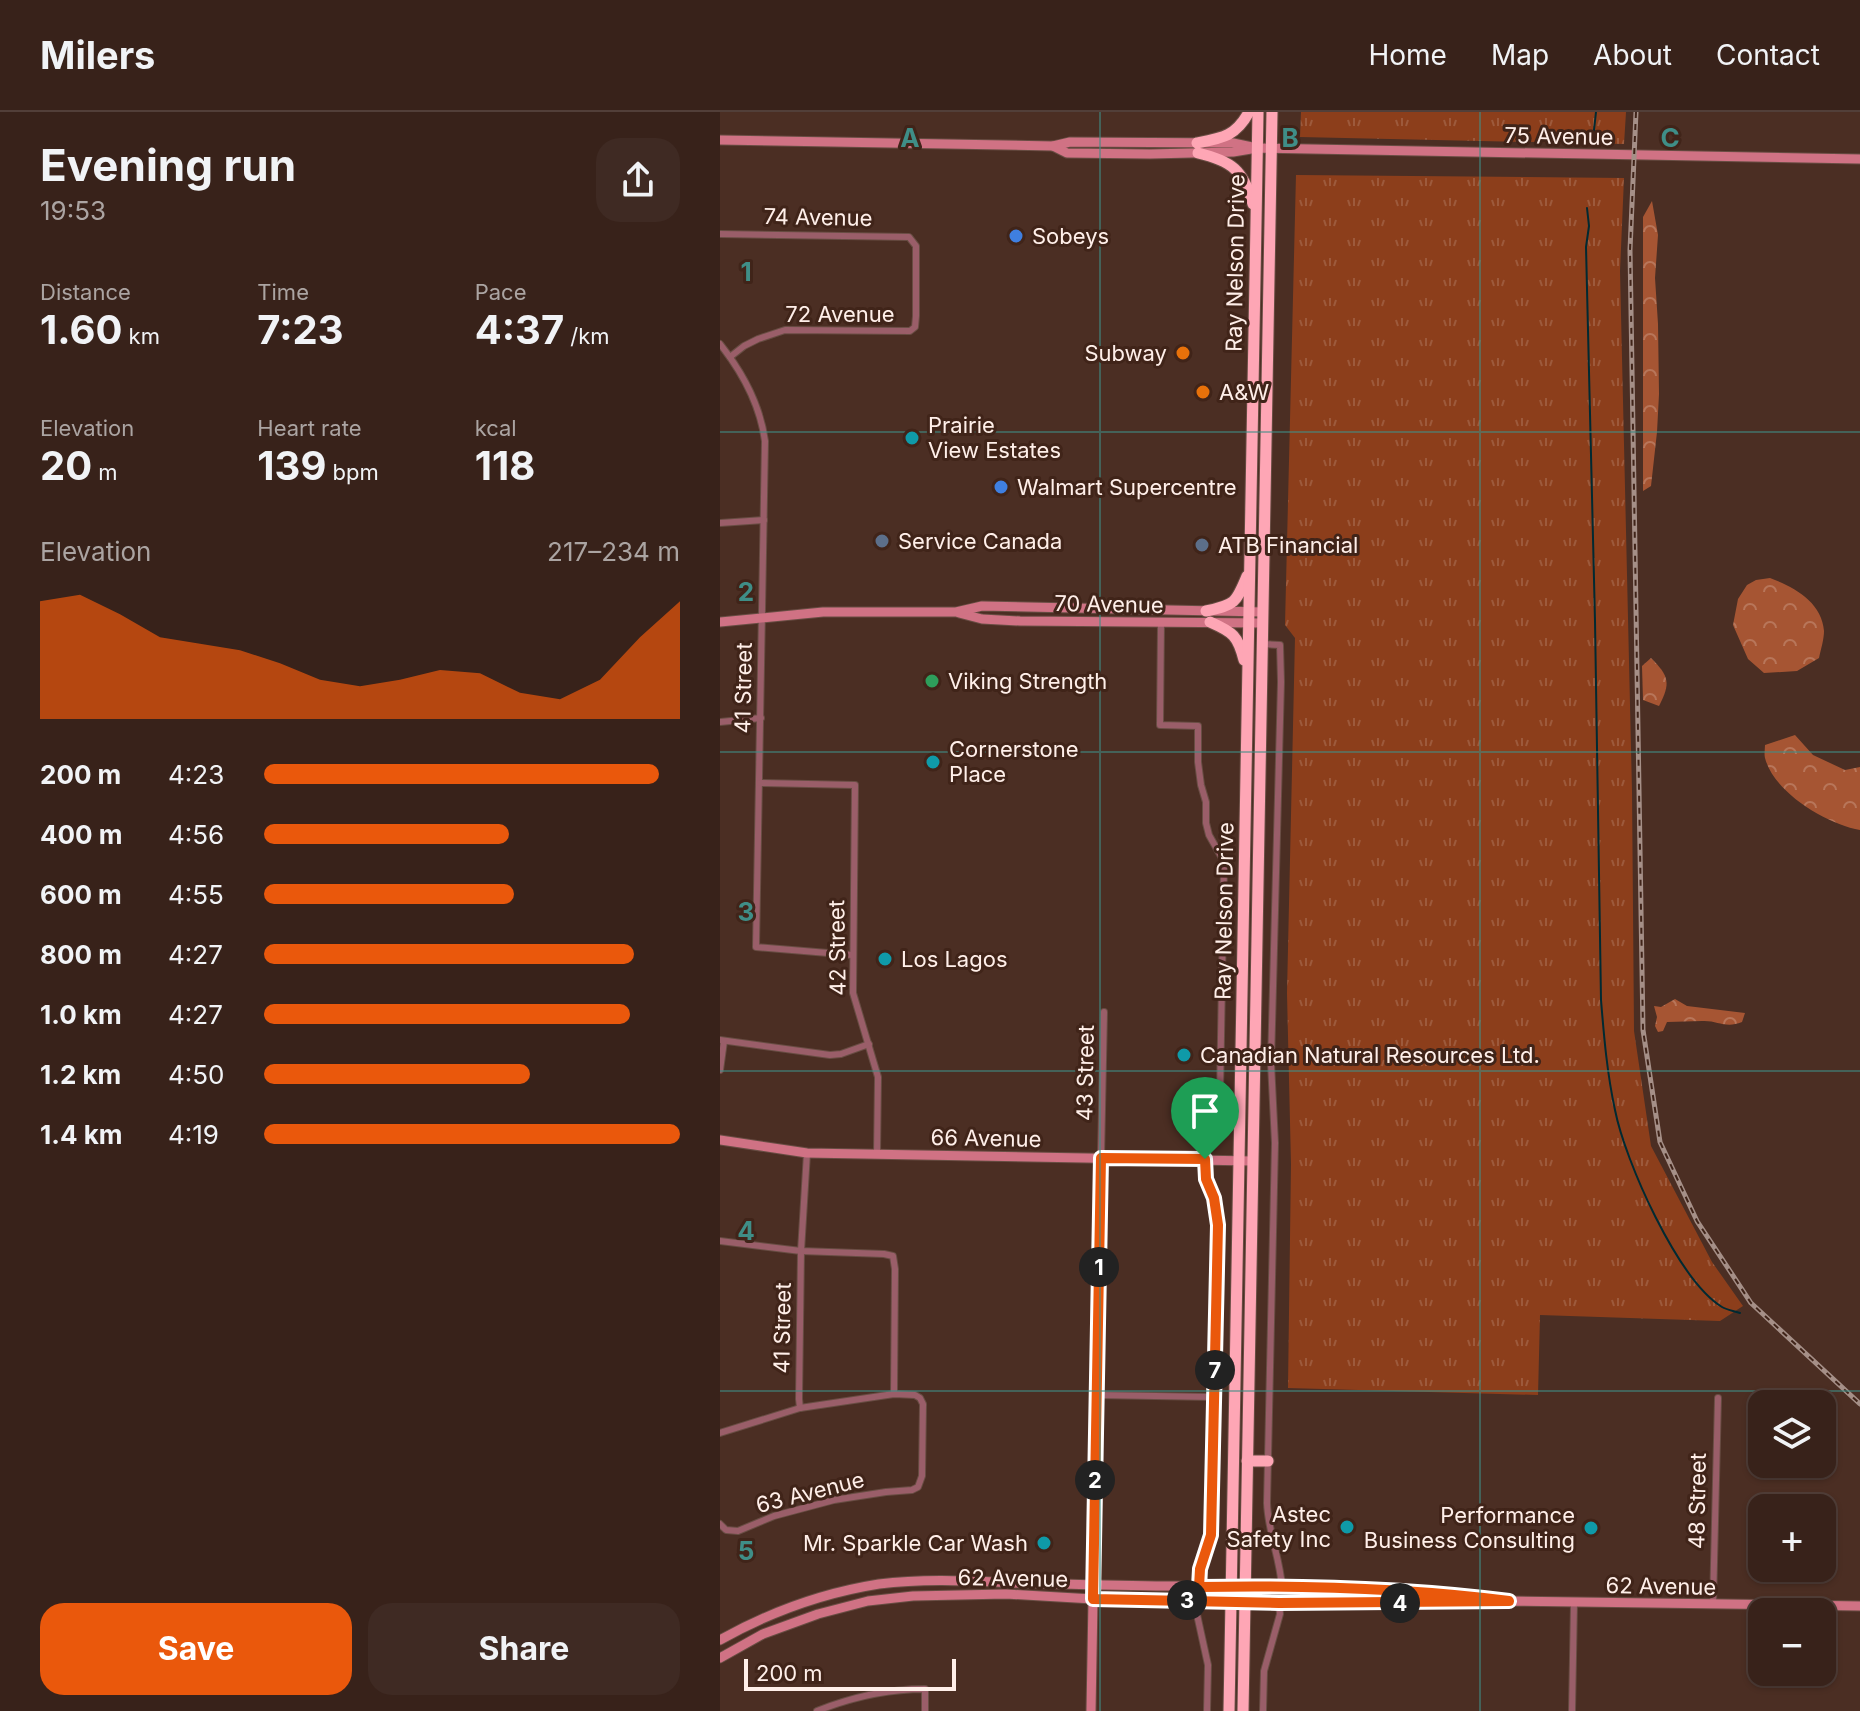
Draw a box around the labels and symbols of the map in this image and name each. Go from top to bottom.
text: A [900,122,920,153]
text: B [1281,122,1299,153]
street label: 75 Avenue [1504,122,1614,150]
text: C [1660,122,1680,153]
street label: Ray Nelson Drive [1220,174,1250,352]
street label: 74 Avenue [763,203,873,231]
place label: Sobeys [1032,223,1109,249]
marker: Sobeys [1007,227,1025,245]
text: 1 [740,256,752,287]
street label: 72 Avenue [785,301,895,327]
place label: Subway [1084,340,1167,366]
marker: Subway [1174,344,1192,362]
place label: A&W [1219,379,1269,405]
marker: A&W [1194,383,1212,401]
place label: Prairie View Estates [928,412,1061,463]
marker: Prairie View Estates [903,429,921,447]
place label: Walmart Supercentre [1017,474,1237,500]
marker: Walmart Supercentre [992,478,1010,496]
place label: Service Canada [898,528,1062,554]
marker: Service Canada [873,532,891,550]
place label: ATB Financial [1218,532,1358,558]
marker: ATB Financial [1193,536,1211,554]
text: 2 [738,576,754,607]
street label: 70 Avenue [1054,590,1164,618]
street label: 41 Street [729,642,757,734]
place label: Viking Strength [948,668,1107,694]
marker: Viking Strength [923,672,941,690]
place label: Cornerstone Place [949,736,1079,787]
marker: Cornerstone Place [924,753,942,771]
street label: Ray Nelson Drive [1209,822,1239,1000]
text: 3 [738,896,754,927]
street label: 42 Street [823,900,851,996]
place label: Los Lagos [901,946,1008,972]
marker: Los Lagos [876,950,894,968]
street label: 43 Street [1071,1025,1099,1121]
place label: Canadian Natural Resources Ltd. [1200,1042,1540,1068]
marker: Canadian Natural Resources Ltd. [1175,1046,1193,1064]
pin [1171,1077,1239,1159]
street label: 66 Avenue [930,1124,1042,1152]
text: 4 [737,1215,755,1246]
pin: 1 [1079,1247,1119,1287]
street label: 41 Street [768,1282,796,1374]
pin: 7 [1195,1350,1235,1390]
street label: 48 Street [1683,1453,1711,1549]
pin: 2 [1075,1460,1115,1500]
street label: 63 Avenue [753,1466,867,1518]
place label: Astec Safety Inc [1227,1501,1331,1552]
place label: Performance Business Consulting [1364,1502,1575,1553]
marker: Astec Safety Inc [1338,1518,1356,1536]
marker: Performance Business Consulting [1582,1519,1600,1537]
place label: Mr. Sparkle Car Wash [803,1530,1028,1556]
marker: Mr. Sparkle Car Wash [1035,1534,1053,1552]
text: 5 [738,1535,754,1566]
street label: 62 Avenue [958,1564,1068,1592]
street label: 62 Avenue [1606,1572,1716,1600]
pin: 3 [1167,1580,1207,1620]
pin: 4 [1380,1583,1420,1623]
scale bar [744,1655,956,1691]

